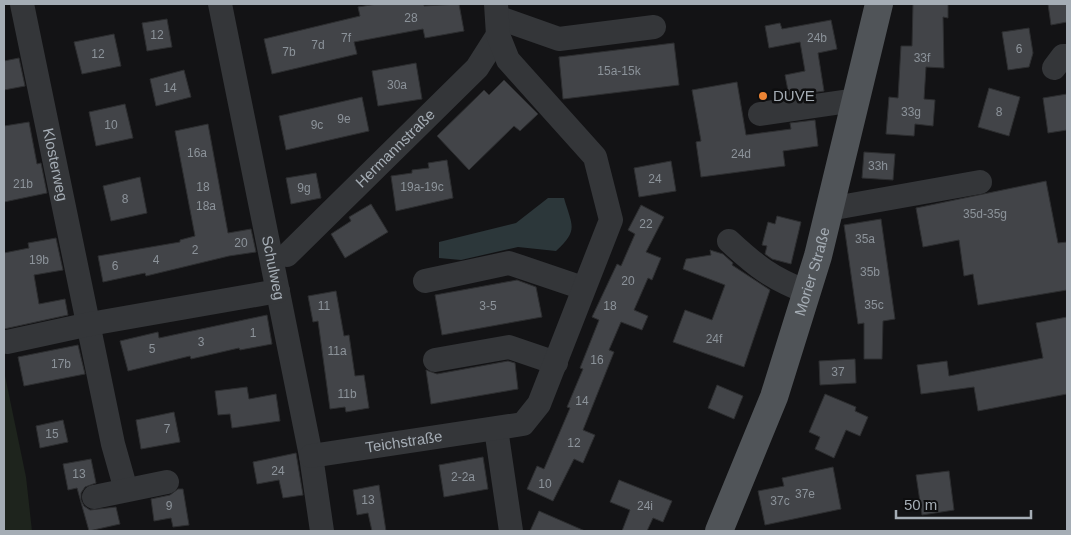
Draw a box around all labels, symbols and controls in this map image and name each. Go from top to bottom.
house number: 28 [404,11,418,25]
house number: 12 [150,28,164,42]
house number: 7f [341,31,352,45]
house number: 24b [807,31,827,45]
house number: 7d [311,38,325,52]
house number: 6 [1016,42,1023,56]
house number: 7b [282,45,296,59]
house number: 12 [91,47,105,61]
house number: 33f [914,51,931,65]
house number: 15a-15k [597,64,642,78]
house number: 30a [387,78,407,92]
house number: 14 [163,81,177,95]
place label: DUVE [773,87,815,104]
marker: DUVE [757,90,769,102]
street label: Hermannstraße [352,105,438,191]
house number: 33g [901,105,921,119]
house number: 8 [996,105,1003,119]
house number: 9e [337,112,351,126]
house number: 10 [104,118,118,132]
house number: 9c [311,118,323,132]
street label: Klosterweg [40,126,72,203]
house number: 16a [187,146,207,160]
house number: 24d [731,147,751,161]
house number: 33h [868,159,888,173]
house number: 24 [648,172,662,186]
house number: 21b [13,177,33,191]
house number: 18 [196,180,210,194]
house number: 19a-19c [400,180,444,194]
house number: 9g [297,181,311,195]
house number: 8 [122,192,129,206]
house number: 18a [196,199,216,213]
house number: 35d-35g [963,207,1007,221]
house number: 22 [639,217,653,231]
street label: Morier Straße [791,225,833,318]
house number: 35a [855,232,875,246]
street label: Schulweg [259,234,288,301]
house number: 20 [234,236,248,250]
house number: 2 [192,243,199,257]
house number: 19b [29,253,49,267]
house number: 4 [153,253,160,267]
house number: 6 [112,259,119,273]
house number: 35b [860,265,880,279]
house number: 20 [621,274,635,288]
house number: 35c [864,298,884,312]
house number: 11 [318,299,331,313]
house number: 3-5 [479,299,497,313]
house number: 18 [603,299,617,313]
house number: 1 [250,326,257,340]
house number: 24f [706,332,723,346]
house number: 3 [198,335,205,349]
house number: 5 [149,342,156,356]
house number: 11a [327,344,347,358]
house number: 16 [590,353,604,367]
house number: 17b [51,357,71,371]
house number: 37 [831,365,845,379]
house number: 11b [337,387,357,401]
house number: 14 [575,394,589,408]
house number: 7 [164,422,171,436]
house number: 15 [45,427,59,441]
street label: Teichstraße [364,427,443,456]
house number: 12 [567,436,581,450]
house number: 24 [271,464,285,478]
house number: 13 [72,467,86,481]
house number: 2-2a [451,470,475,484]
house number: 10 [538,477,552,491]
house number: 37e [795,487,815,501]
scale bar [896,488,1031,520]
house number: 13 [361,493,375,507]
house number: 37c [770,494,790,508]
text: 50 m [904,496,937,513]
house number: 9 [166,499,173,513]
house number: 24i [637,499,653,513]

